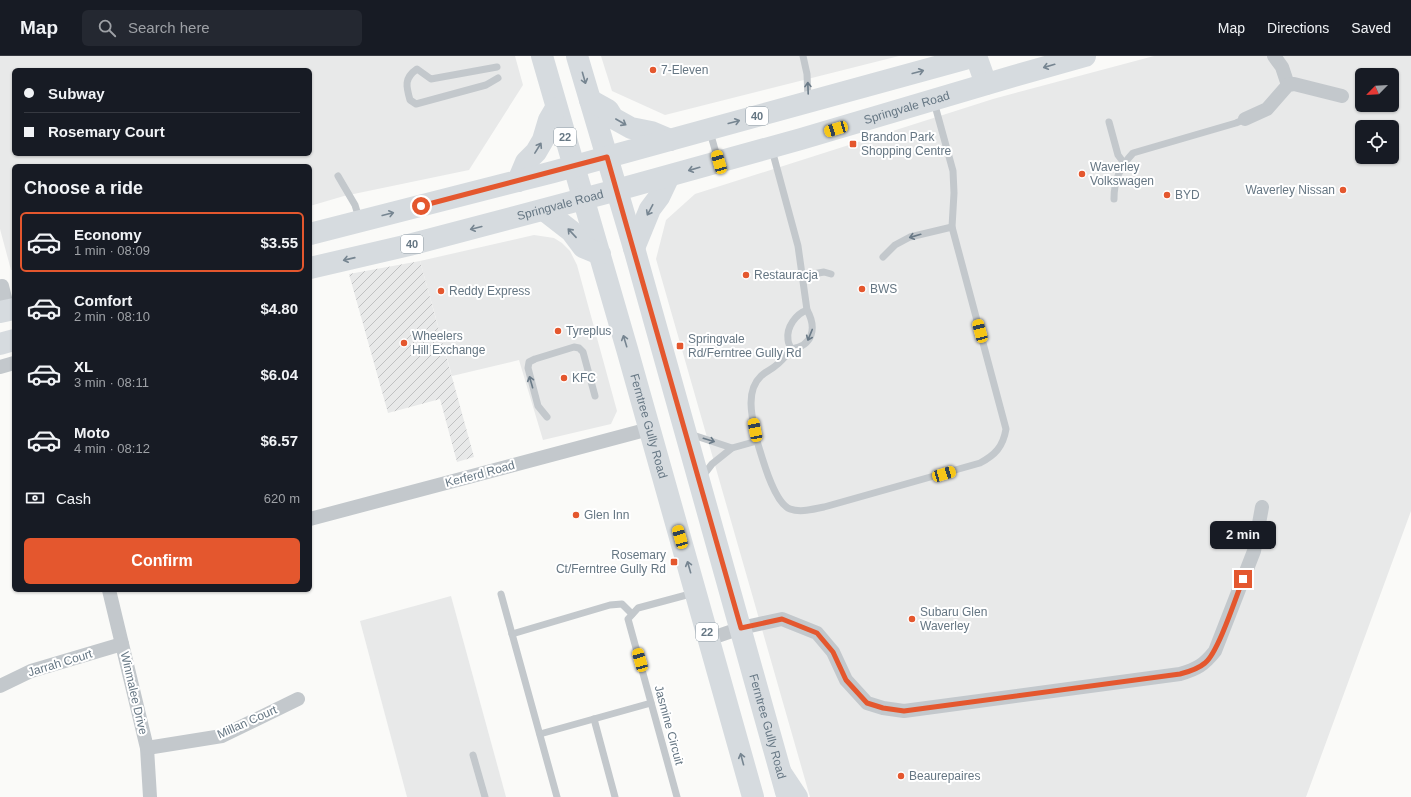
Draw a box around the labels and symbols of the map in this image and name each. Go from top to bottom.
place label: 7-Eleven [661,63,708,77]
one-way arrow [1043,63,1056,70]
marker: 7-Eleven [648,65,658,75]
one-way arrow [911,68,924,75]
north arrow [1355,68,1399,112]
one-way arrow [580,71,588,84]
one-way arrow [804,82,812,95]
street label: Springvale Road [862,88,951,127]
road number: 40 [746,107,768,125]
one-way arrow [728,118,741,125]
one-way arrow [615,119,627,127]
car [823,120,849,138]
road number: 22 [554,128,576,146]
place label: Brandon Park Shopping Centre [861,130,951,158]
marker: Brandon Park Shopping Centre [848,139,858,149]
one-way arrow [535,142,543,154]
car [710,149,728,175]
place label: Waverley Volkswagen [1090,160,1154,188]
one-way arrow [687,166,700,173]
marker: Waverley Volkswagen [1077,169,1087,179]
place label: Waverley Nissan [1245,183,1335,197]
marker: Waverley Nissan [1338,185,1348,195]
street label: Springvale Road [515,187,605,223]
place label: BYD [1175,188,1200,202]
marker: BYD [1162,190,1172,200]
route start [412,197,430,215]
one-way arrow [646,204,653,216]
one-way arrow [381,210,394,217]
one-way arrow [469,225,482,232]
one-way arrow [567,228,577,238]
one-way arrow [909,233,922,240]
road number: 40 [401,235,423,253]
one-way arrow [343,255,356,263]
place label: Restauracja [754,268,818,282]
marker: Restauracja [741,270,751,280]
place label: BWS [870,282,897,296]
place label: Reddy Express [449,284,530,298]
marker: BWS [857,284,867,294]
marker: Reddy Express [436,286,446,296]
car [971,318,989,344]
place label: Tyreplus [566,324,611,338]
marker: Tyreplus [553,326,563,336]
one-way arrow [806,328,814,340]
place label: Wheelers Hill Exchange [412,329,486,357]
place label: Springvale Rd/Ferntree Gully Rd [688,332,801,360]
one-way arrow [621,335,628,348]
marker: Wheelers Hill Exchange [399,338,409,348]
marker: Springvale Rd/Ferntree Gully Rd [675,341,685,351]
place label: KFC [572,371,596,385]
street label: Ferntree Gully Road [627,372,670,480]
marker: KFC [559,373,569,383]
one-way arrow [527,375,534,388]
car [747,417,763,443]
one-way arrow [702,437,715,444]
street label: Kerferd Road [444,458,516,490]
car [931,465,957,483]
place label: Glen Inn [584,508,629,522]
marker: Glen Inn [571,510,581,520]
callout: 2 min [1210,521,1276,549]
car [671,524,689,550]
place label: Rosemary Ct/Ferntree Gully Rd [556,548,666,576]
marker: Rosemary Ct/Ferntree Gully Rd [669,557,679,567]
one-way arrow [685,561,692,574]
route end [1234,570,1252,588]
place label: Subaru Glen Waverley [920,605,987,633]
marker: Subaru Glen Waverley [907,614,917,624]
road number: 22 [696,623,718,641]
street label: Jarrah Court [26,646,95,679]
car [631,647,649,673]
street label: Winmalee Drive [118,650,150,736]
street label: Ferntree Gully Road [746,672,789,780]
street label: Jasmine Circuit [652,684,687,767]
street label: Millan Court [215,702,280,741]
one-way arrow [738,753,746,766]
place label: Beaurepaires [909,769,980,783]
marker: Beaurepaires [896,771,906,781]

